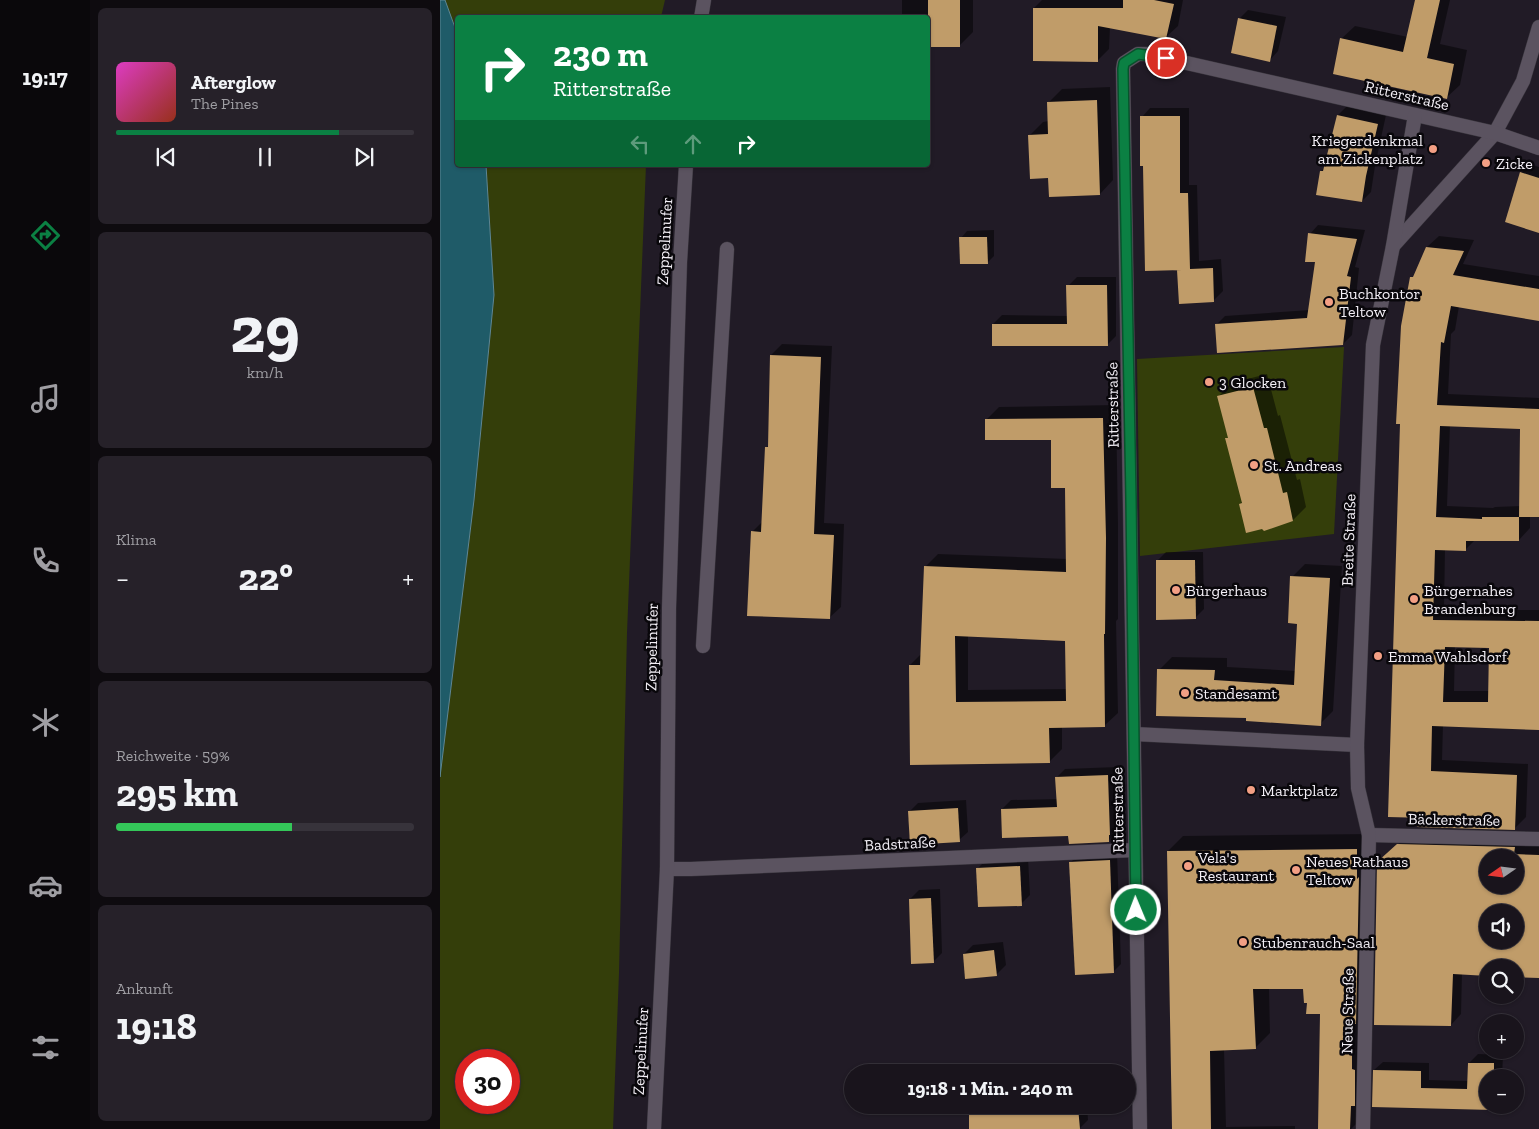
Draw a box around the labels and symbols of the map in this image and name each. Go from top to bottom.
pin [1145,37,1187,79]
street label: Ritterstraße [1363,77,1451,114]
place label: Kriegerdenkmal am Zickenplatz [1311,131,1423,168]
marker: Kriegerdenkmal am Zickenplatz [1427,143,1439,155]
place label: Zicke [1496,154,1533,173]
marker: Zicke [1480,157,1492,169]
street label: Zeppelinufer [653,196,676,285]
place label: Buchkontor Teltow [1339,284,1421,321]
marker: Buchkontor Teltow [1323,296,1335,308]
street label: Ritterstraße [1102,362,1123,448]
place label: 3 Glocken [1219,373,1287,392]
marker: 3 Glocken [1203,376,1215,388]
place label: St. Andreas [1264,456,1342,475]
marker: St. Andreas [1248,459,1260,471]
street label: Breite Straße [1337,494,1360,586]
place label: Bürgerhaus [1186,581,1267,600]
place label: Bürgernahes Brandenburg [1424,581,1516,618]
marker: Bürgerhaus [1170,584,1182,596]
marker: Bürgernahes Brandenburg [1408,593,1420,605]
street label: Zeppelinufer [641,603,662,691]
place label: Emma Wahlsdorf [1388,647,1509,666]
marker: Emma Wahlsdorf [1372,650,1384,662]
place label: Standesamt [1195,684,1277,703]
marker: Standesamt [1179,687,1191,699]
street label: Ritterstraße [1107,767,1128,853]
place label: Marktplatz [1261,781,1338,800]
marker: Marktplatz [1245,784,1257,796]
street label: Bäckerstraße [1408,809,1500,830]
street label: Badstraße [864,832,936,855]
place label: Vela's Restaurant [1197,848,1274,885]
north arrow [1479,849,1524,894]
place label: Neues Rathaus Teltow [1306,852,1408,889]
marker: Vela's Restaurant [1182,860,1194,872]
marker: Neues Rathaus Teltow [1290,864,1302,876]
position arrow [1109,883,1161,935]
place label: Stubenrauch-Saal [1253,933,1375,952]
marker: Stubenrauch-Saal [1237,936,1249,948]
street label: Neue Straße [1337,968,1358,1054]
street label: Zeppelinufer [629,1006,652,1095]
speed limit sign: 30 [455,1049,520,1114]

